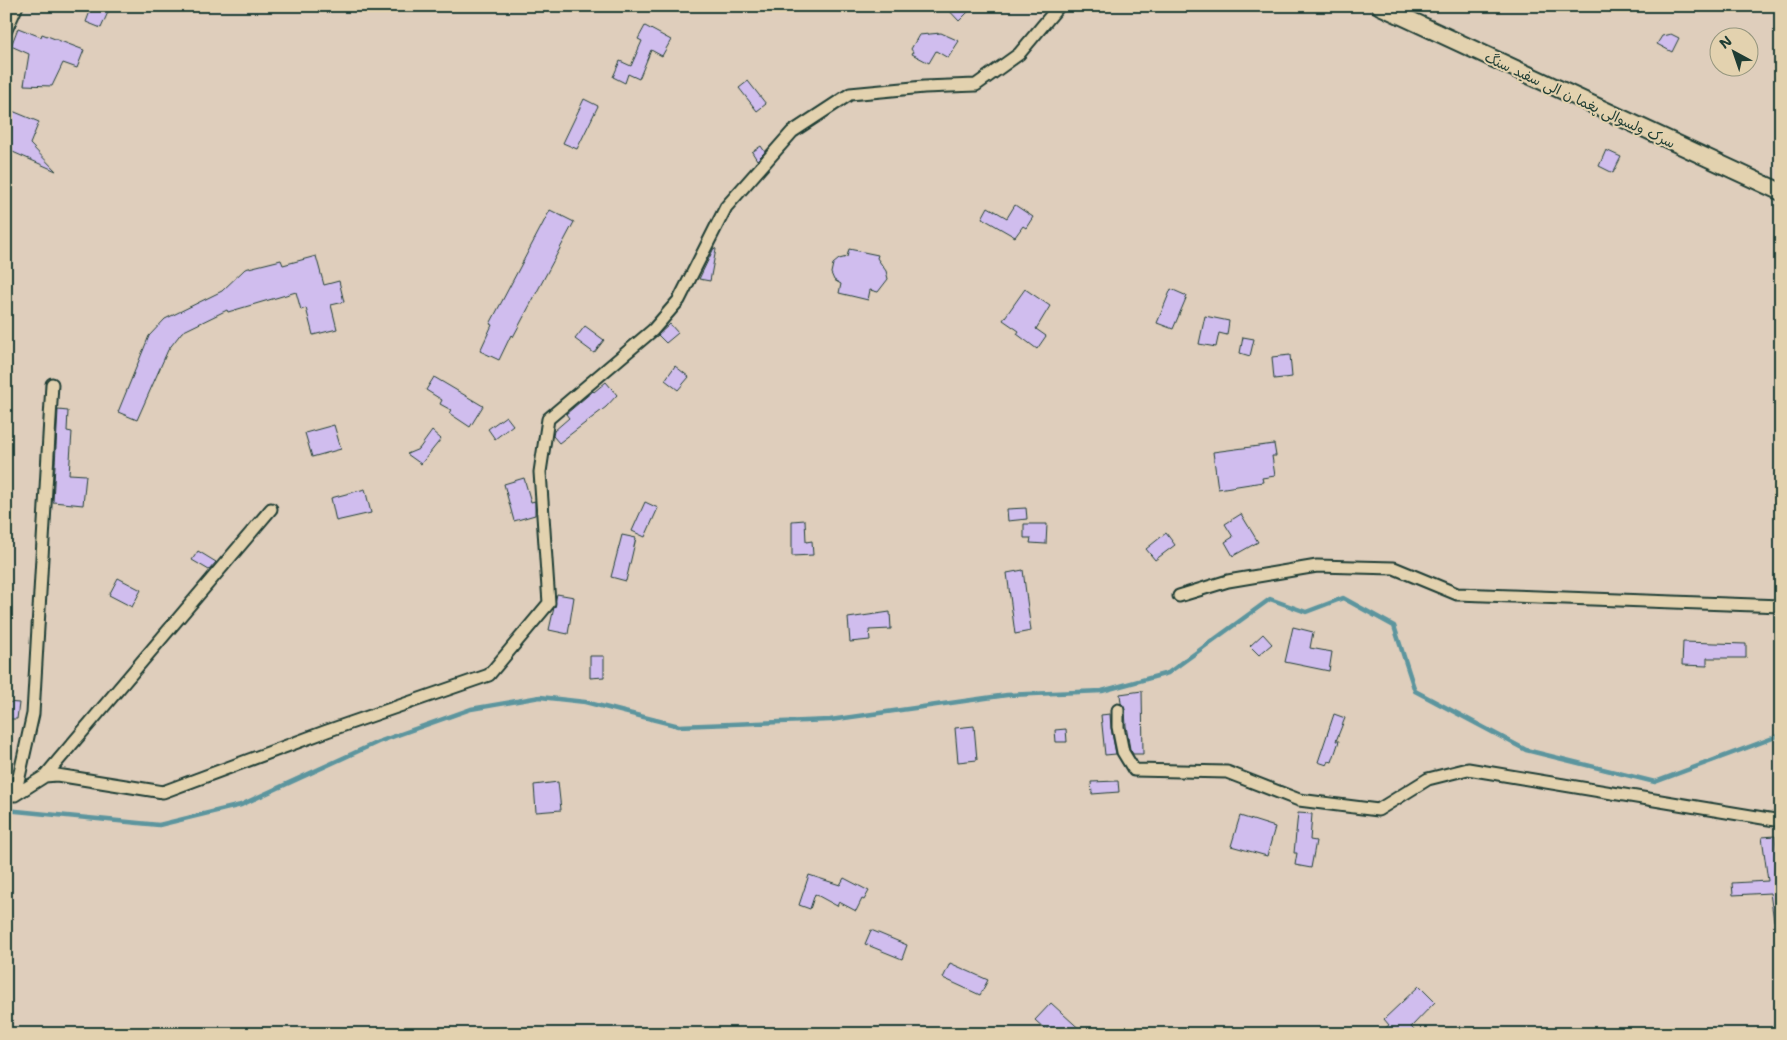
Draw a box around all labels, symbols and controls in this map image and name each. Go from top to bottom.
north arrow [1710,28,1760,78]
text: N [1716,32,1736,53]
street label: سرک ولسوالی پغما ن الی سفید سنگ [1481,48,1678,153]

